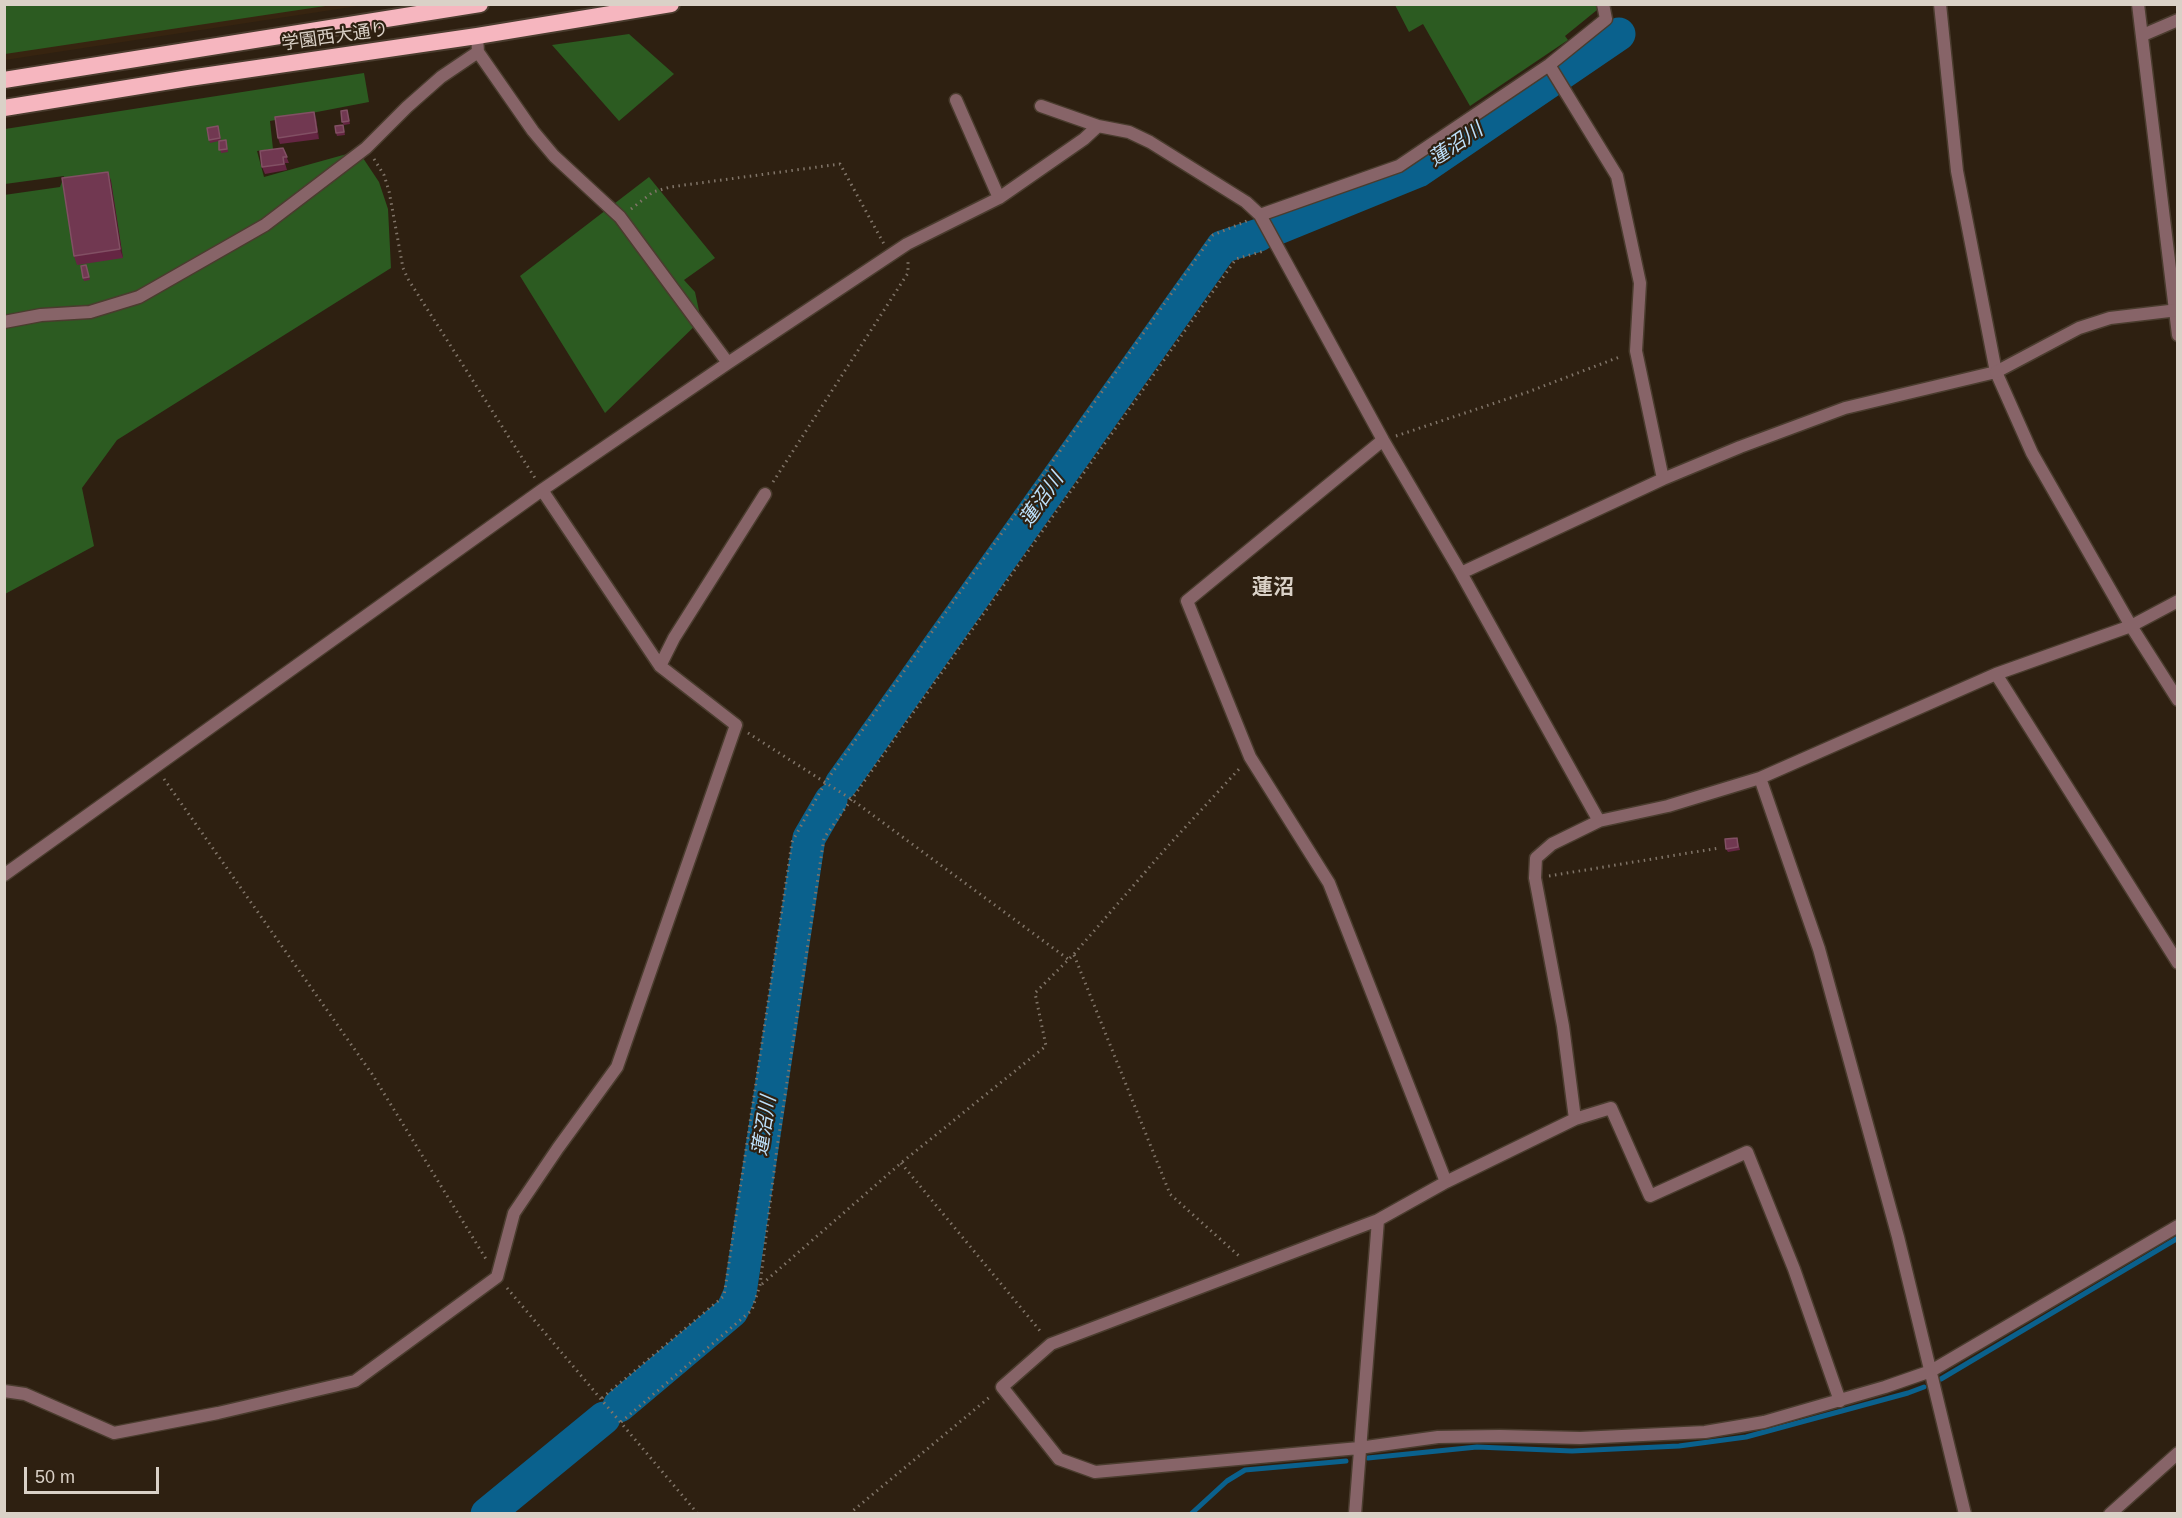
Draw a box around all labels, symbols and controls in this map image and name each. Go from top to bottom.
street label: 学園西大通り [280,19,390,55]
water label: 蓮沼川 [1424,118,1488,172]
water label: 蓮沼川 [1015,469,1069,531]
district label: 蓮沼 [1252,575,1294,601]
water label: 蓮沼川 [748,1094,782,1158]
scale bar [27,1455,162,1493]
text: 50 m [35,1467,75,1487]

